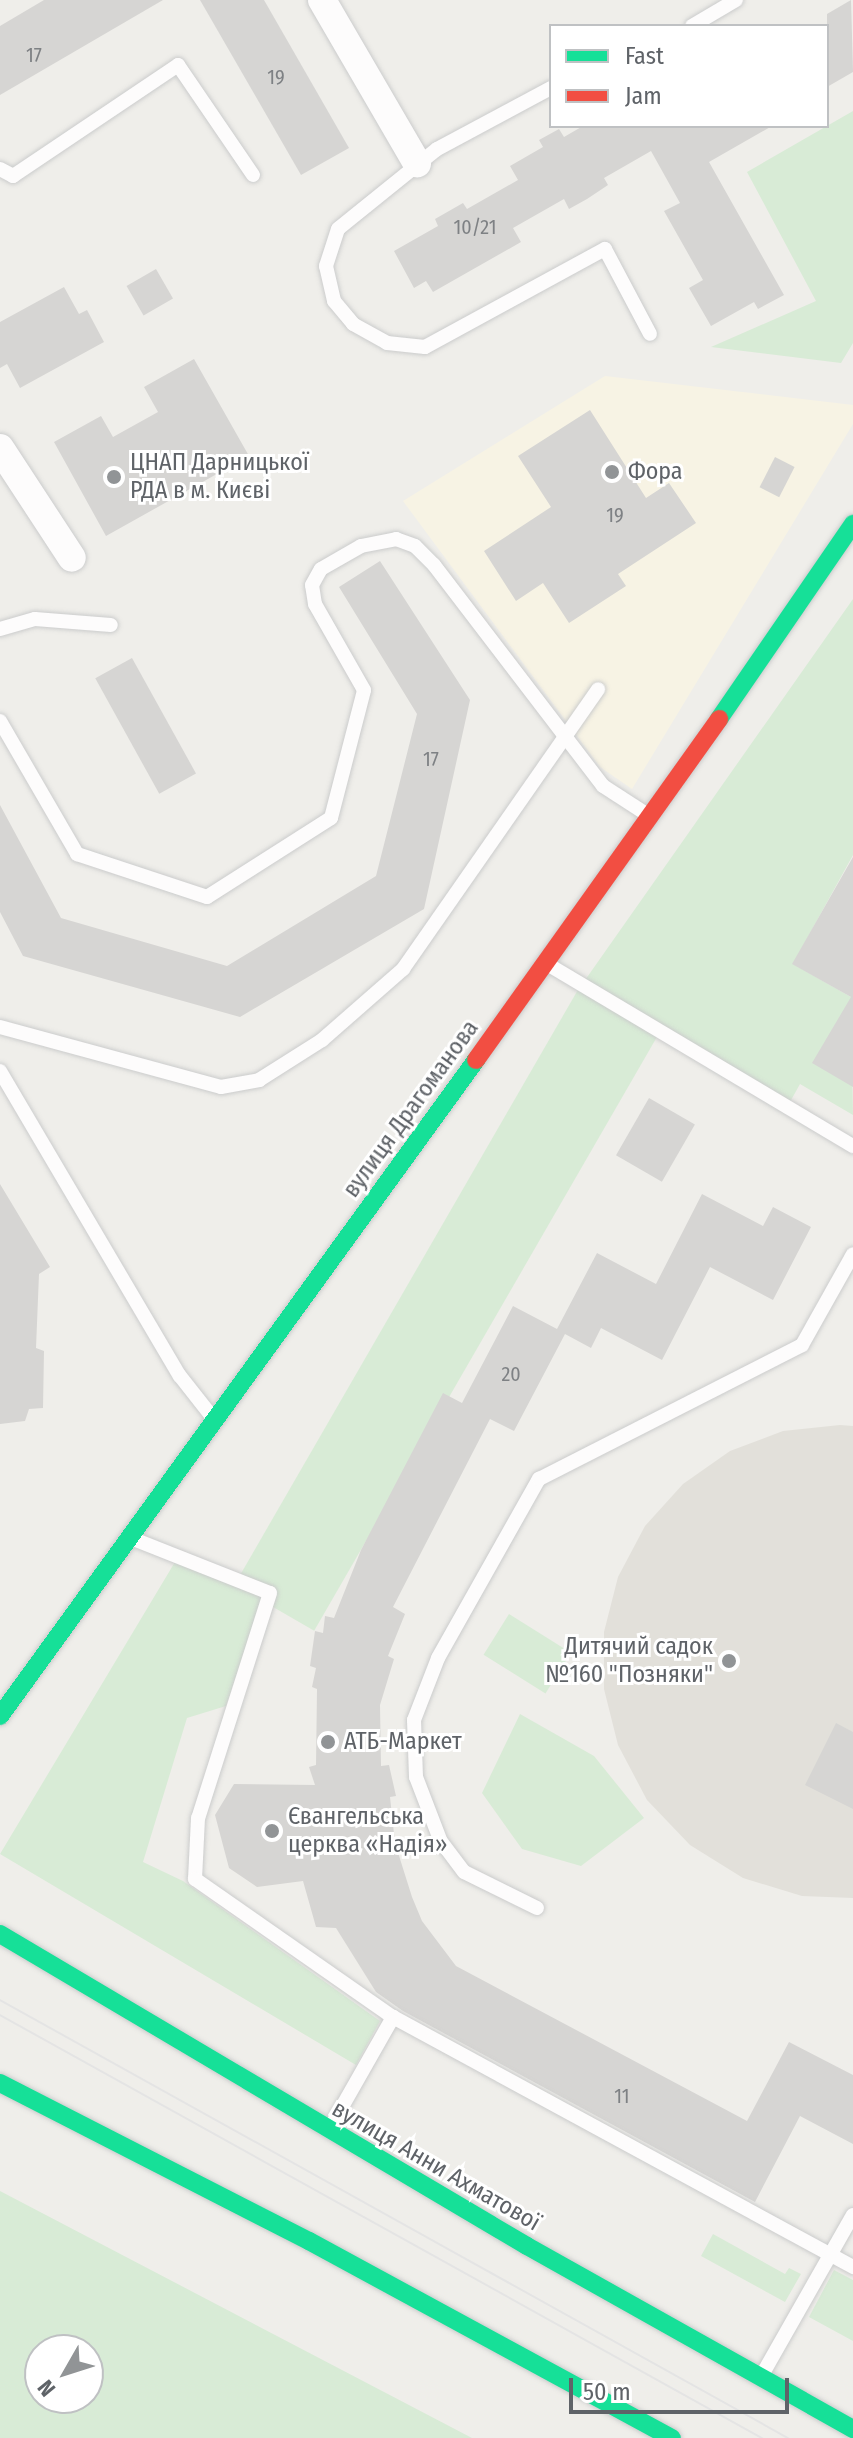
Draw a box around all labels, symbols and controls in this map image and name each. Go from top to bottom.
legend [549,24,829,128]
text: Fast [625,42,664,70]
house number: 17 [26,43,42,67]
house number: 19 [267,65,285,89]
text: Jam [625,82,662,110]
house number: 10/21 [454,215,496,239]
place label: ЦНАП Дарницької РДА в м. Києві [130,449,309,505]
place label: Фора [628,458,683,486]
marker: Фора [603,463,621,481]
marker: ЦНАП Дарницької РДА в м. Києві [105,468,123,486]
house number: 19 [606,503,624,527]
house number: 17 [423,747,439,771]
street label: вулиця Драгоманова [337,1015,485,1203]
house number: 20 [501,1362,521,1386]
place label: Дитячий садок №160 "Позняки" [545,1633,713,1689]
marker: Дитячий садок №160 "Позняки" [720,1652,738,1670]
place label: АТБ-Маркет [344,1728,462,1756]
marker: АТБ-Маркет [319,1733,337,1751]
place label: Євангельська церква «Надія» [288,1803,448,1859]
marker: Євангельська церква «Надія» [263,1822,281,1840]
house number: 11 [614,2084,630,2108]
street label: вулиця Анни Ахматової [327,2095,545,2237]
north arrow [24,2334,104,2414]
scale bar [573,2362,793,2412]
text: N [32,2375,61,2402]
text: 50 m [583,2378,631,2406]

